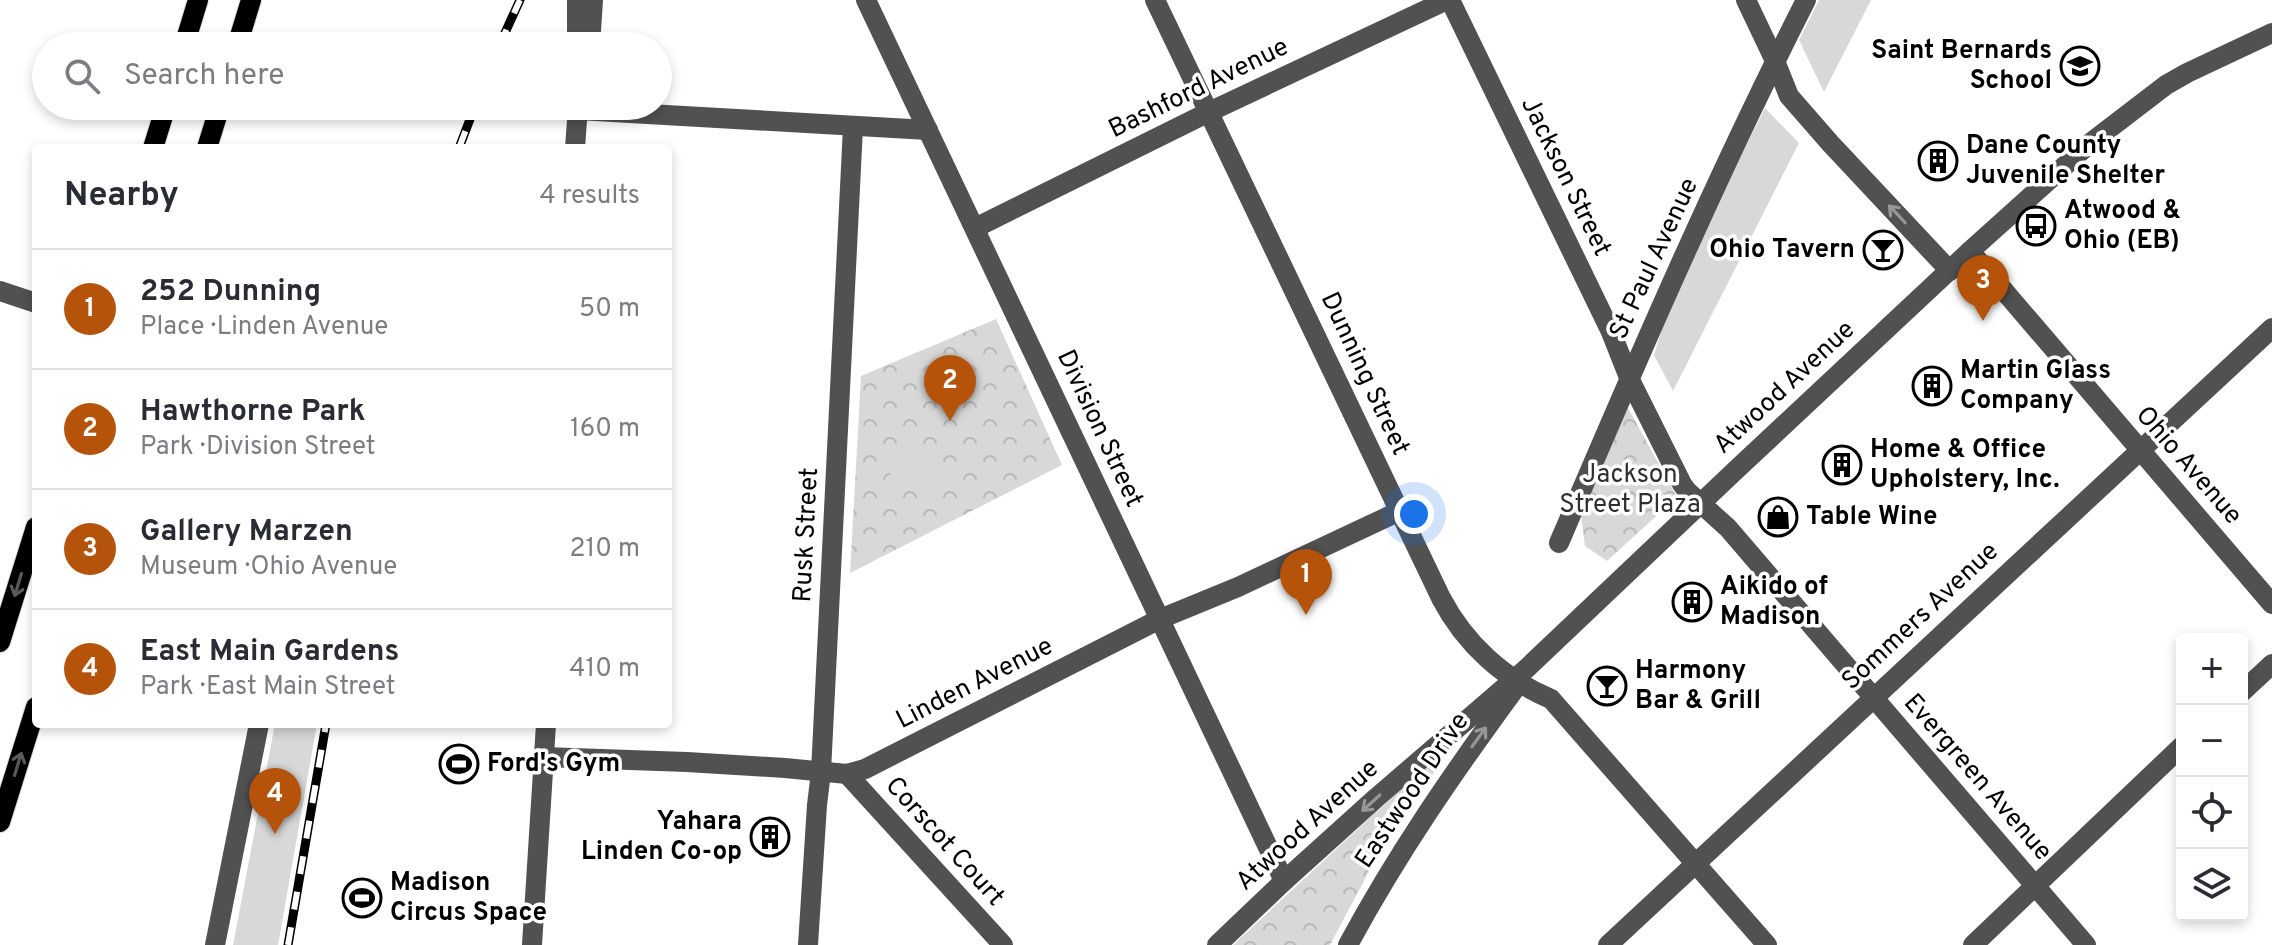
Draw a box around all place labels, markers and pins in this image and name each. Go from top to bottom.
place label: Saint Bernards School [1871,35,2052,98]
school or university icon: Saint Bernards School [2059,45,2101,87]
place label: Dane County Juvenile Shelter [1966,130,2165,193]
building icon: Dane County Juvenile Shelter [1917,140,1959,182]
place label: Atwood & Ohio (EB) [2064,195,2181,258]
bus stop icon: Atwood & Ohio (EB) [2015,205,2057,247]
bar icon: Ohio Tavern [1862,229,1904,271]
place label: Ohio Tavern [1709,234,1855,267]
pin: 3 [1957,255,2009,321]
pin: 2 [924,355,976,421]
place label: Martin Glass Company [1960,355,2111,418]
building icon: Martin Glass Company [1911,365,1953,407]
place label: Home & Office Upholstery, Inc. [1870,434,2060,497]
building icon: Home & Office Upholstery, Inc. [1821,444,1863,486]
shop icon: Table Wine [1757,496,1799,538]
place label: Table Wine [1806,501,1937,534]
pin: 1 [1280,549,1332,615]
place label: Aikido of Madison [1720,571,1828,634]
building icon: Aikido of Madison [1671,581,1713,623]
place label: Harmony Bar & Grill [1635,655,1761,718]
bar icon: Harmony Bar & Grill [1586,665,1628,707]
sports icon: Ford's Gym [438,743,480,785]
place label: Ford's Gym [487,748,620,781]
pin: 4 [249,768,301,834]
place label: Yahara Linden Co-op [581,806,742,869]
building icon: Yahara Linden Co-op [749,816,791,858]
place label: Madison Circus Space [390,867,547,930]
sports icon: Madison Circus Space [341,877,383,919]

